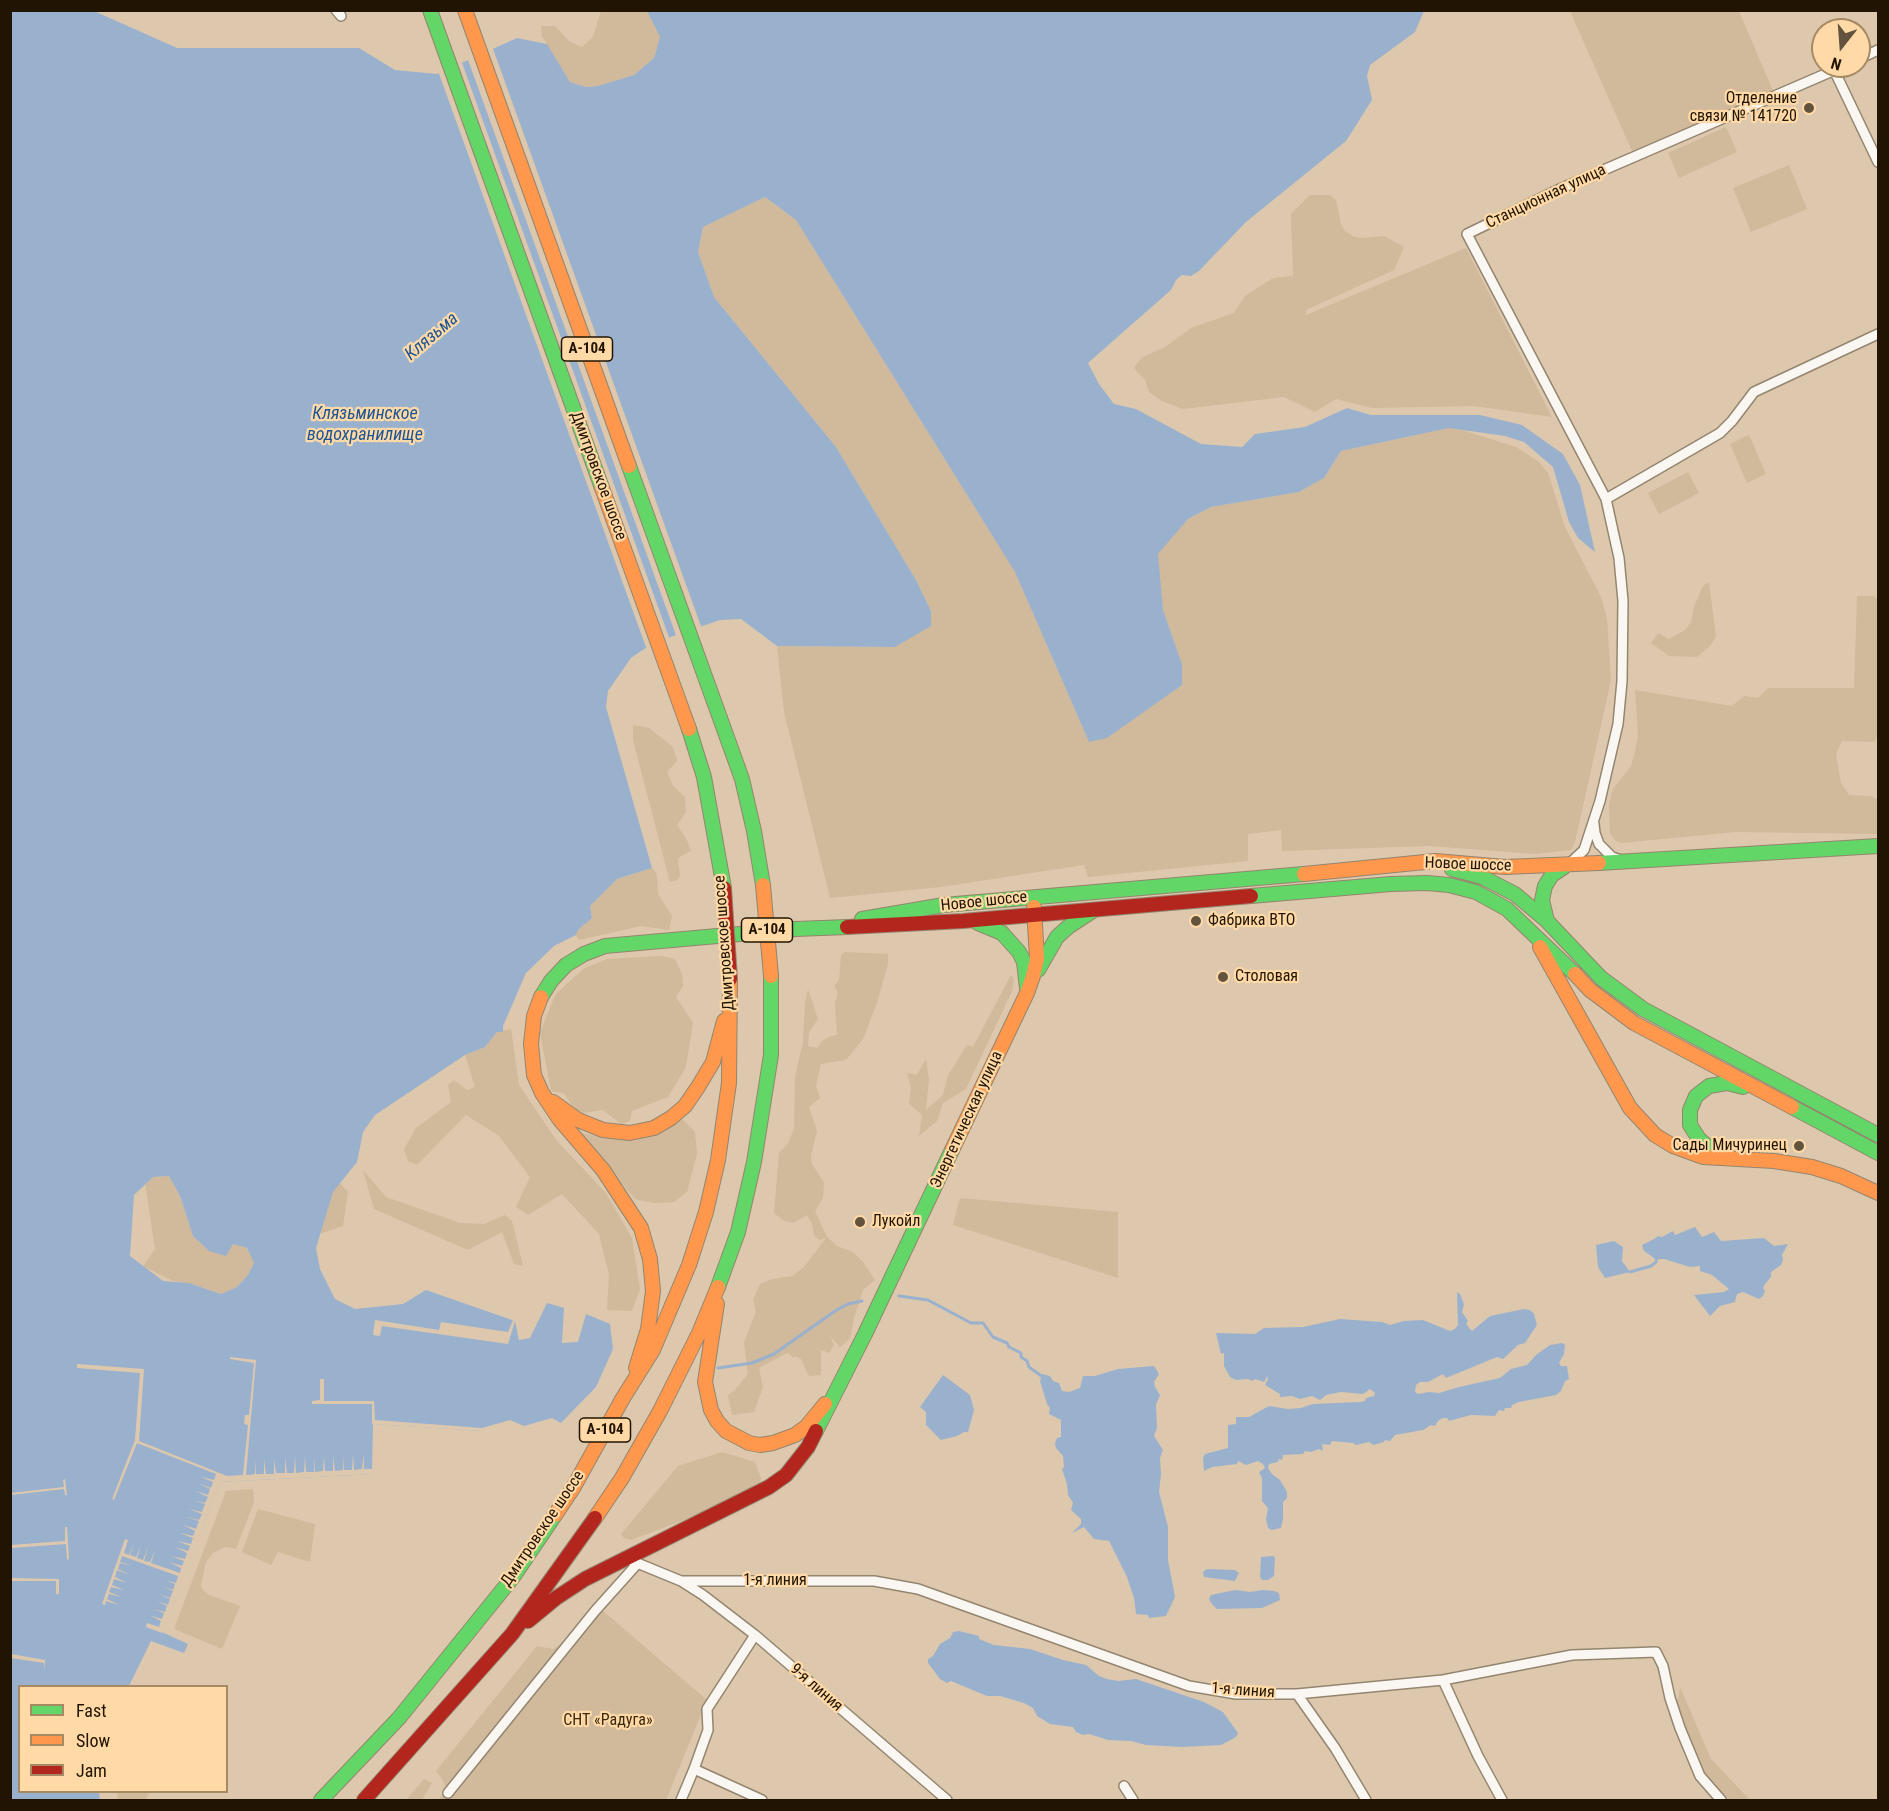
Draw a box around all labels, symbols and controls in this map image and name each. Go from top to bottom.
north arrow [1811,18,1871,78]
text: N [1829,53,1844,74]
place label: Отделение связи № 141720 [1690,89,1797,127]
marker: Отделение связи № 141720 [1802,101,1816,115]
street label: Станционная улица [1483,161,1609,233]
water label: Клязьма [401,309,463,365]
road number: А-104 [562,337,612,361]
water label: Клязьминское водохранилище [307,403,423,446]
street label: Дмитровское шоссе [566,409,630,543]
street label: Новое шоссе [1424,854,1512,876]
street label: Дмитровское шоссе [711,875,739,1011]
street label: Новое шоссе [940,888,1028,916]
place label: Фабрика ВТО [1208,911,1295,931]
marker: Фабрика ВТО [1189,914,1203,928]
road number: А-104 [742,918,792,942]
place label: Столовая [1235,967,1298,987]
marker: Столовая [1216,970,1230,984]
street label: Энергетическая улица [927,1048,1007,1192]
place label: Сады Мичуринец [1672,1136,1787,1156]
marker: Сады Мичуринец [1792,1139,1806,1153]
place label: Лукойл [872,1212,920,1232]
marker: Лукойл [853,1215,867,1229]
road number: А-104 [580,1418,630,1442]
street label: Дмитровское шоссе [497,1467,589,1591]
street label: 1-я линия [743,1571,807,1591]
street label: 9-я линия [786,1660,846,1716]
street label: 1-я линия [1211,1679,1275,1703]
legend [18,1685,228,1793]
text: Fast [76,1700,107,1721]
park label: СНТ «Радуга» [563,1711,653,1731]
text: Slow [76,1730,110,1751]
text: Jam [76,1760,107,1781]

